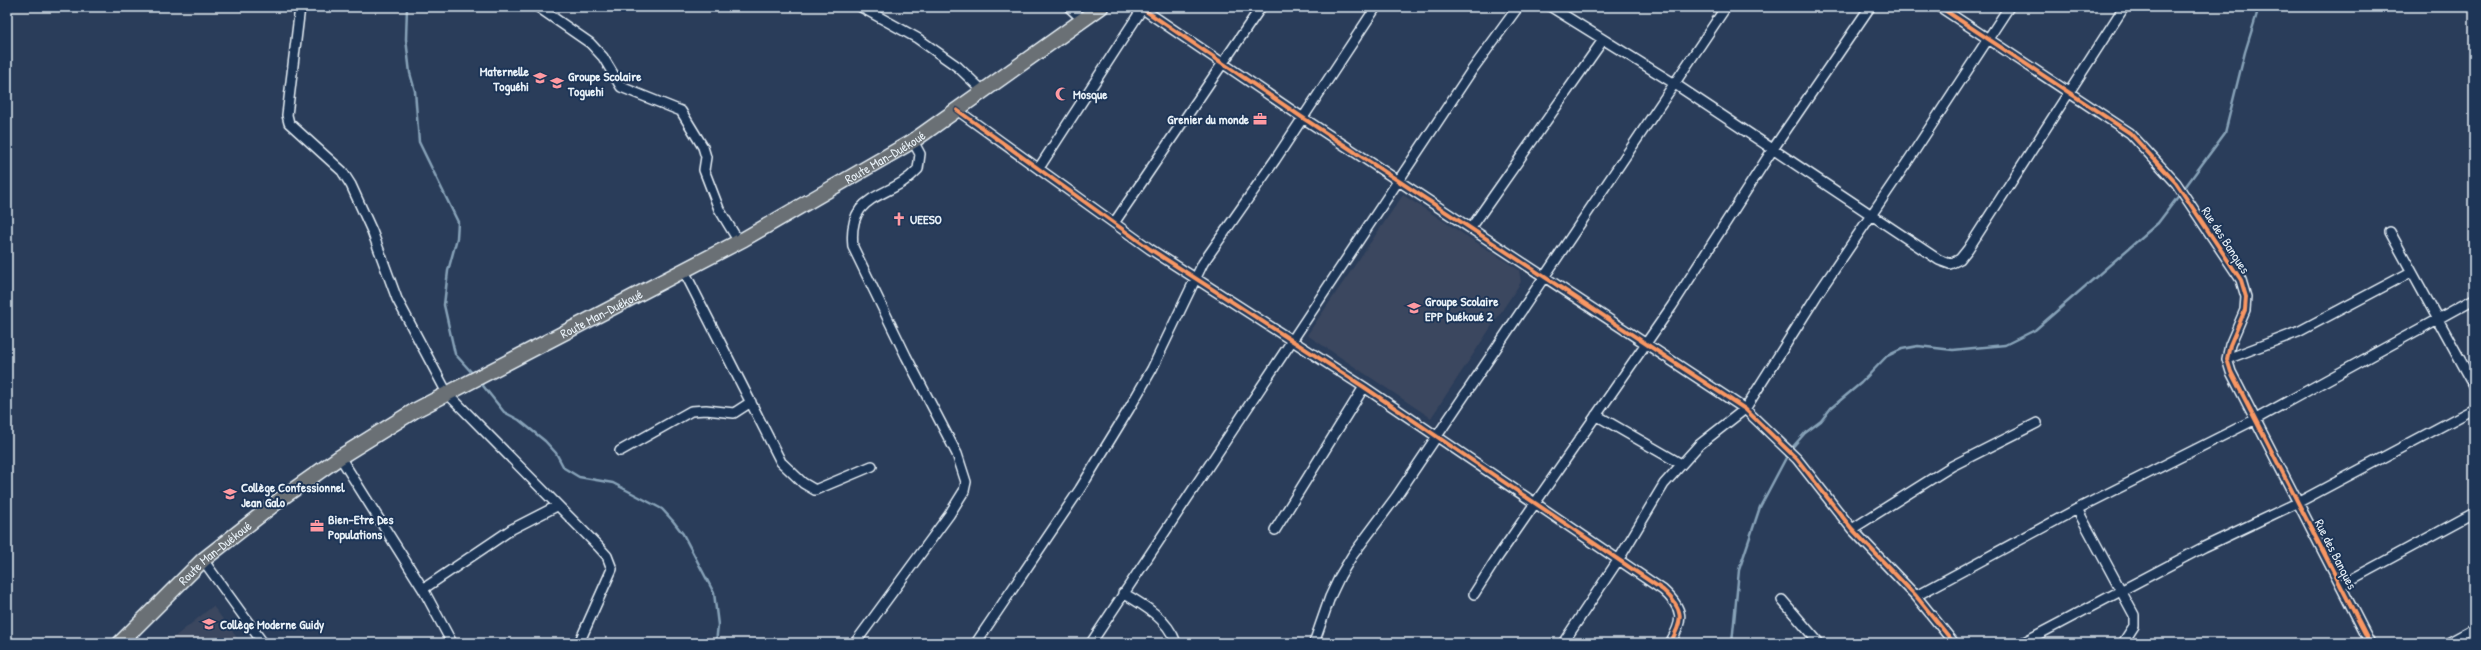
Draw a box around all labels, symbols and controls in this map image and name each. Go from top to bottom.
place label: Maternelle Toguéhi [480,62,530,96]
place label: Groupe Scolaire Toguehi [567,67,642,101]
school or university icon: Maternelle Toguéhi [532,70,548,86]
school or university icon: Groupe Scolaire Toguehi [549,75,565,91]
place label: Mosque [1073,85,1108,104]
mosque icon: Mosque [1054,86,1070,102]
place label: Grenier du monde [1167,110,1250,128]
office icon: Grenier du monde [1252,111,1268,127]
street label: Route Man-Duékoué [841,126,929,188]
street label: Rue des Banques [2198,203,2254,277]
place label: UEESO [910,210,943,228]
church icon: UEESO [891,211,907,227]
street label: Route Man-Duékoué [557,285,646,342]
place label: Groupe Scolaire EPP Duékoué 2 [1425,292,1499,325]
school or university icon: Groupe Scolaire EPP Duékoué 2 [1406,300,1422,316]
place label: Collège Confessionnel Jean Galo [241,478,345,511]
school or university icon: Collège Confessionnel Jean Galo [222,486,238,502]
place label: Bien-Etre Des Populations [328,510,394,544]
street label: Rue des Banques [2311,516,2361,592]
street label: Route Man-Duékoué [174,517,255,589]
office icon: Bien-Etre Des Populations [309,518,325,534]
place label: Collège Moderne Guidy [220,615,325,634]
school or university icon: Collège Moderne Guidy [201,616,217,632]

